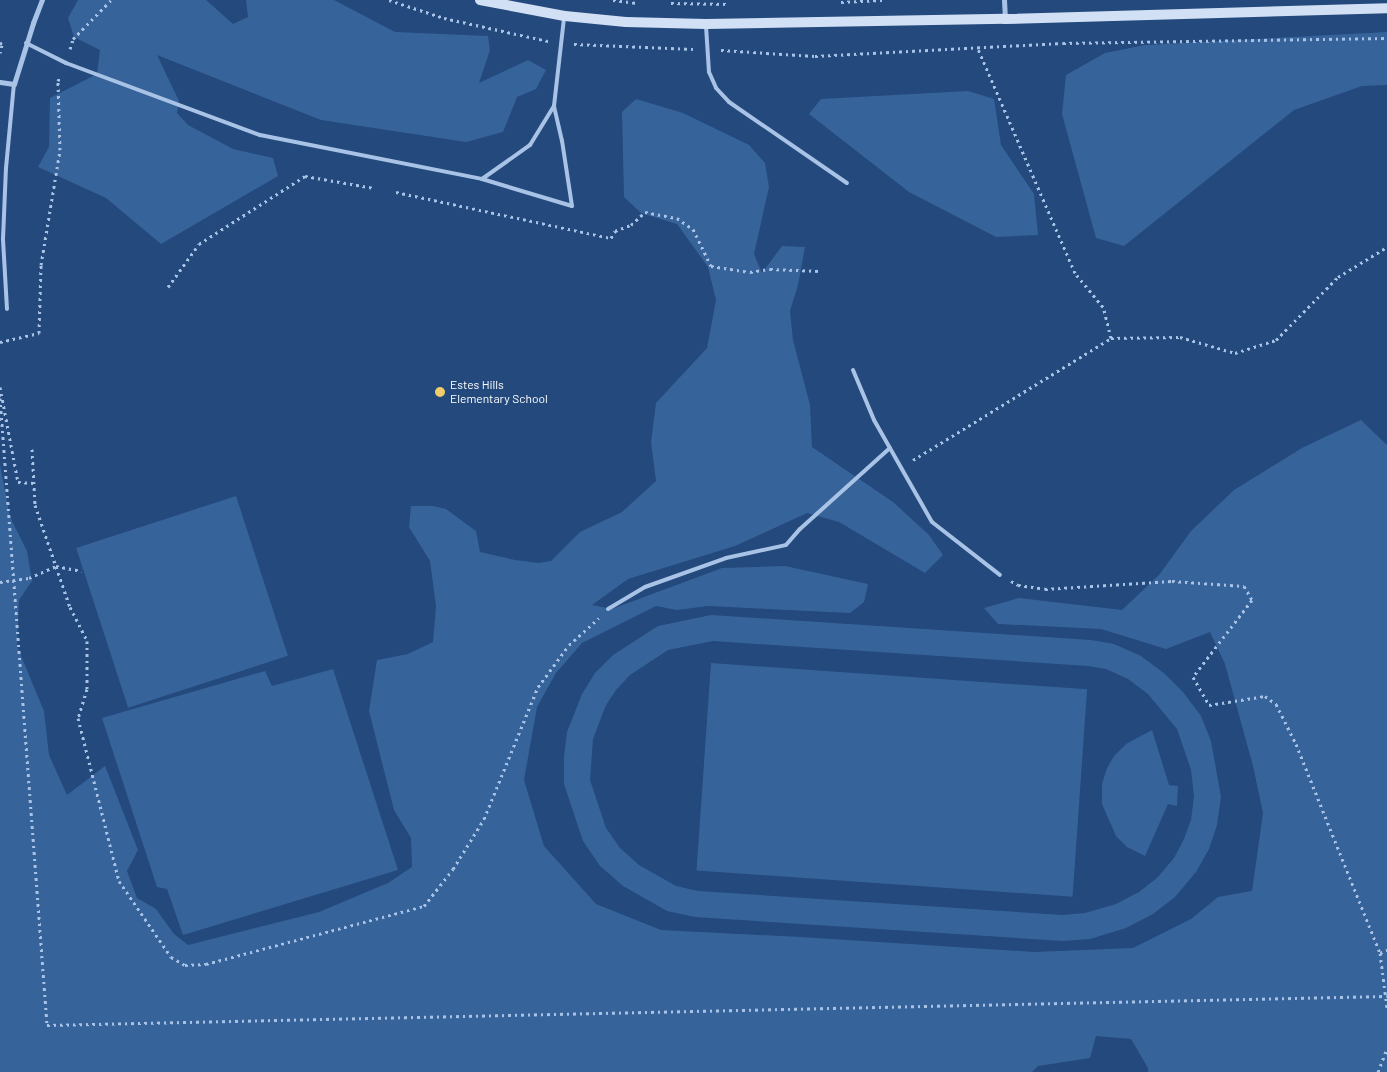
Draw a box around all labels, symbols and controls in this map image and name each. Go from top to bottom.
place label: Estes Hills Elementary School [450,378,548,406]
marker: Estes Hills Elementary School [434,386,446,398]

